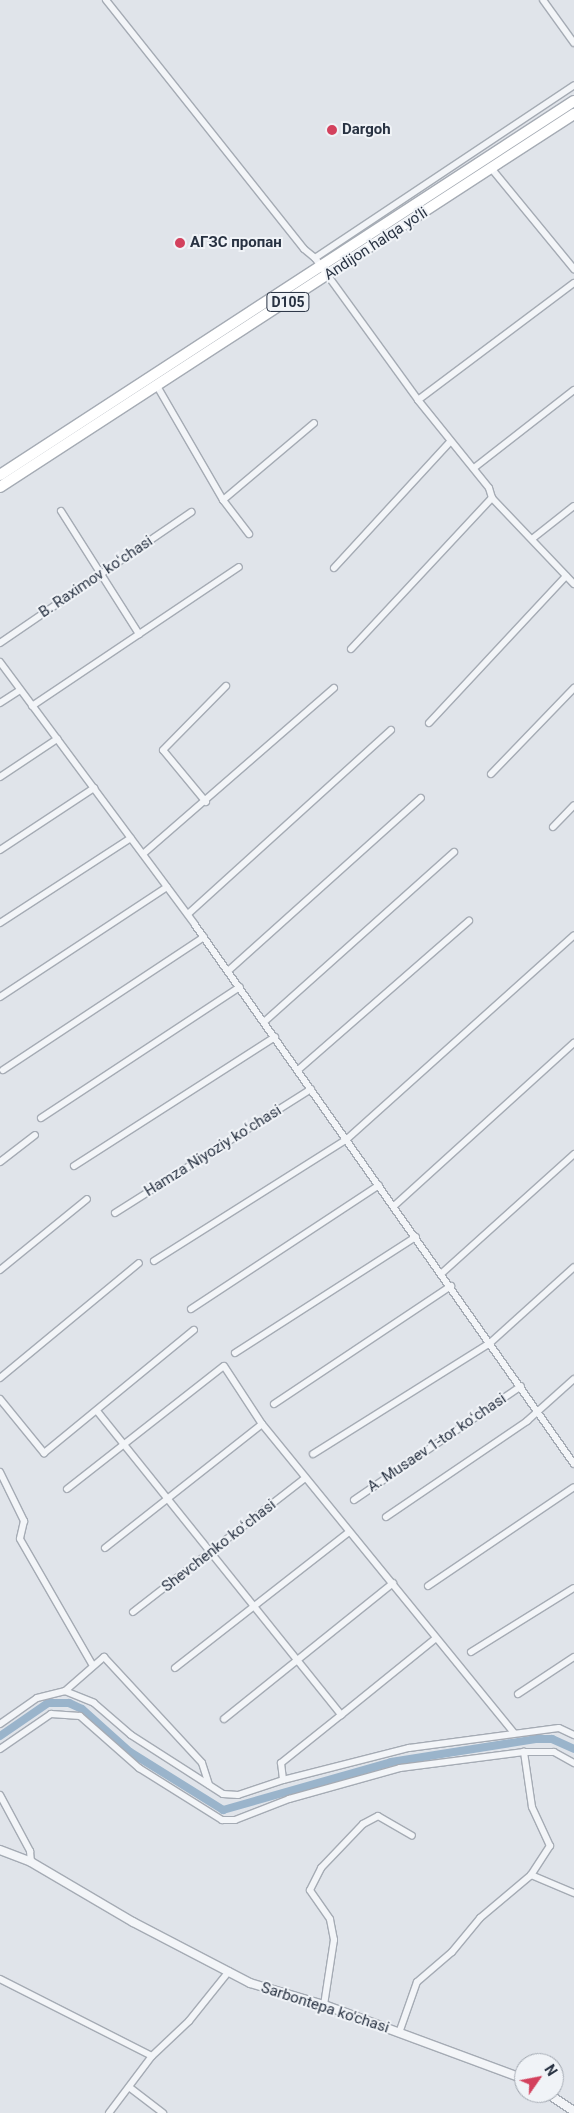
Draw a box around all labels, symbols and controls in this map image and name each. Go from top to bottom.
place label: Dargoh [342,121,391,139]
marker: Dargoh [326,124,338,136]
street label: Andijon halqa yo‘li [321,204,431,284]
place label: АГЗС пропан [190,234,282,252]
marker: АГЗС пропан [174,237,186,249]
road number: D105 [266,290,310,314]
street label: B. Raximov koʻchasi [36,532,156,622]
street label: Hamza Niyoziy koʻchasi [141,1101,285,1201]
street label: A. Musaev 1-tor koʻchasi [364,1390,510,1496]
street label: Shevchenko koʻchasi [158,1496,280,1596]
street label: Sarbontepa ko'chasi [259,1979,391,2037]
north arrow [514,2053,564,2103]
text: N [541,2062,560,2079]

